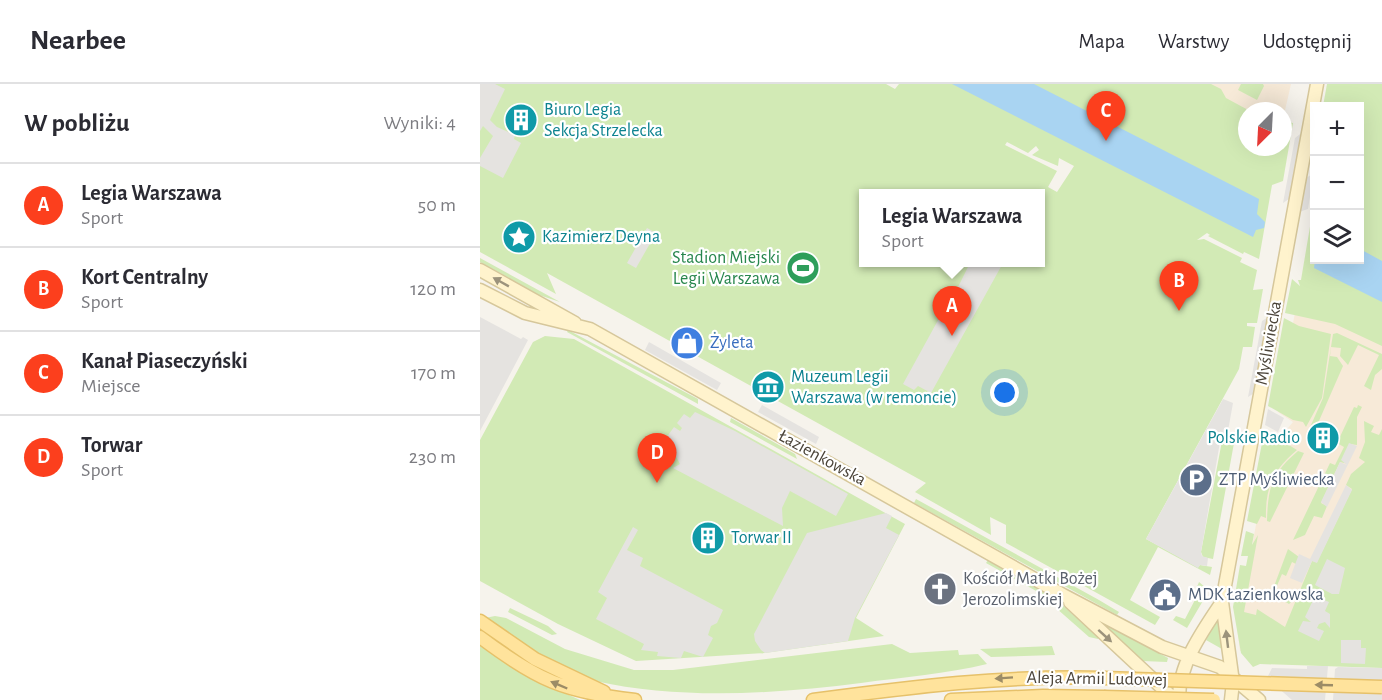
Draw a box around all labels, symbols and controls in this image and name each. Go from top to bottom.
text: Nearbee [30,27,126,55]
text: Mapa [1079,31,1125,52]
text: Warstwy [1158,31,1229,52]
text: Udostępnij [1262,31,1352,52]
pin: C [1086,92,1126,141]
place label: Biuro Legia Sekcja Strzelecka [544,101,663,140]
building icon: Biuro Legia Sekcja Strzelecka [503,102,539,138]
north arrow [1238,102,1292,156]
map controls [1310,102,1364,264]
button: + [1310,102,1364,156]
text: W pobliżu [24,110,130,136]
text: Wyniki: 4 [383,113,456,133]
button: − [1310,156,1364,210]
text: Legia Warszawa [81,182,222,204]
popup [859,189,1045,267]
text: A [38,195,50,215]
text: 50 m [418,195,456,215]
text: Legia Warszawa [882,205,1022,227]
text: Sport [81,208,123,228]
button: layers [1310,210,1364,264]
place icon: Kazimierz Deyna [501,219,537,255]
place label: Kazimierz Deyna [542,228,660,246]
text: Sport [882,231,924,251]
place label: Stadion Miejski Legii Warszawa [672,249,780,288]
sports icon: Stadion Miejski Legii Warszawa [785,250,821,286]
pin: B [1160,262,1198,311]
text: Kort Centralny [81,266,208,288]
one-way arrow [493,277,510,287]
text: B [38,279,49,299]
text: 120 m [410,279,456,299]
pin: A [932,286,972,336]
text: Sport [81,292,123,312]
street label: Myśliwiecka [1253,300,1285,386]
shop icon: Żyleta [669,325,705,361]
place label: Żyleta [710,332,754,352]
text: Kanał Piaseczyński [81,350,248,372]
text: C [38,363,49,383]
text: 170 m [411,363,456,383]
place label: Muzeum Legii Warszawa (w remoncie) [791,368,957,407]
museum icon: Muzeum Legii Warszawa (w remoncie) [750,369,786,405]
text: Miejsce [81,376,140,396]
your location [990,378,1019,407]
building icon: Polskie Radio [1305,420,1341,456]
street label: Łazienkowska [775,427,869,489]
place label: Polskie Radio [1207,429,1300,447]
text: Torwar [81,434,142,456]
pin: D [638,434,676,483]
text: D [37,447,50,467]
text: 230 m [409,447,456,467]
text: Sport [81,460,123,480]
parking icon: ZTP Myśliwiecka [1178,462,1214,498]
place label: ZTP Myśliwiecka [1219,471,1335,489]
building icon: Torwar II [690,520,726,556]
place label: Torwar II [731,529,792,547]
place label: Kościół Matki Bożej Jerozolimskiej [963,570,1098,609]
church icon: Kościół Matki Bożej Jerozolimskiej [922,571,958,607]
public building icon: MDK Łazienkowska [1147,577,1183,613]
place label: MDK Łazienkowska [1188,586,1324,604]
one-way arrow [1097,629,1112,642]
one-way arrow [1222,629,1231,648]
street label: Aleja Armii Ludowej [1026,669,1168,689]
one-way arrow [994,674,1013,683]
one-way arrow [550,680,568,690]
one-way arrow [1314,680,1333,689]

